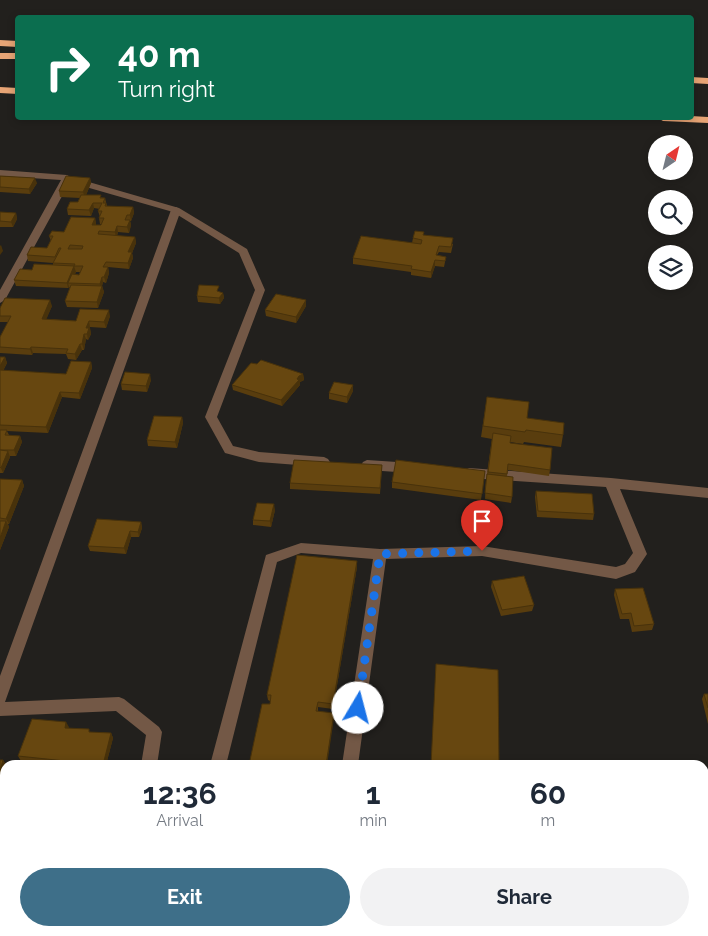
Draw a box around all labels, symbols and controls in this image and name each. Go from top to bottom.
text: 40 m [118,34,200,75]
icon: right [35,35,100,100]
text: Turn right [118,76,215,102]
north arrow [648,135,692,180]
map controls [648,135,693,290]
button: search [648,190,693,235]
button: layers [648,245,693,290]
pin [461,500,503,551]
icon: arrive [468,507,496,535]
position arrow [331,681,383,733]
text: 12:36 [143,776,217,811]
text: 1 [366,776,381,811]
text: 60 [530,776,566,811]
text: Arrival [156,811,203,830]
text: min [359,811,387,830]
text: m [541,811,555,830]
button: Exit [20,868,350,926]
button: Share [360,868,689,926]

